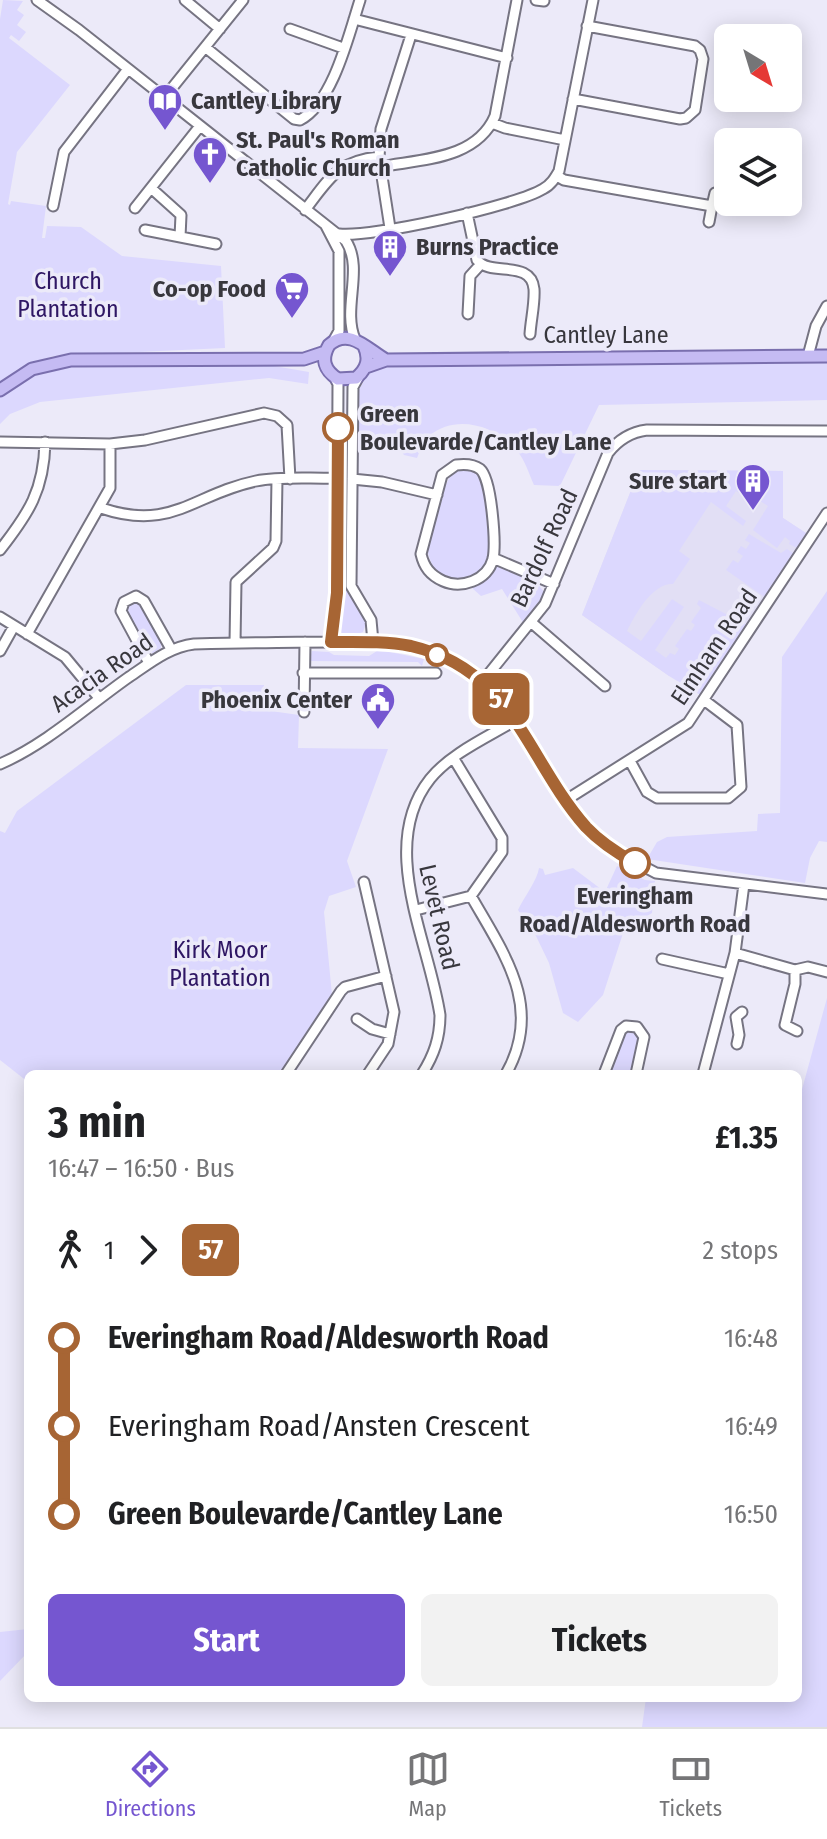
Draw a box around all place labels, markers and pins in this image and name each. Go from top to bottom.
library icon: Cantley Library [146,82,184,132]
place label: Cantley Library [191,87,342,115]
place label: St. Paul's Roman Catholic Church [236,126,400,182]
church icon: St. Paul's Roman Catholic Church [191,135,229,185]
building icon: Burns Practice [371,228,409,278]
place label: Burns Practice [416,233,559,261]
supermarket icon: Co-op Food [273,270,311,320]
place label: Co-op Food [153,275,266,303]
place label: Green Boulevarde/Cantley Lane [360,400,612,456]
marker: Green Boulevarde/Cantley Lane [323,413,353,443]
building icon: Sure start [734,462,772,512]
place label: Sure start [629,467,728,495]
unlabelled marker [426,644,448,666]
public building icon: Phoenix Center [359,681,397,731]
place label: Phoenix Center [201,686,352,714]
marker: Everingham Road/Aldesworth Road [620,848,650,878]
place label: Everingham Road/Aldesworth Road [519,882,751,938]

